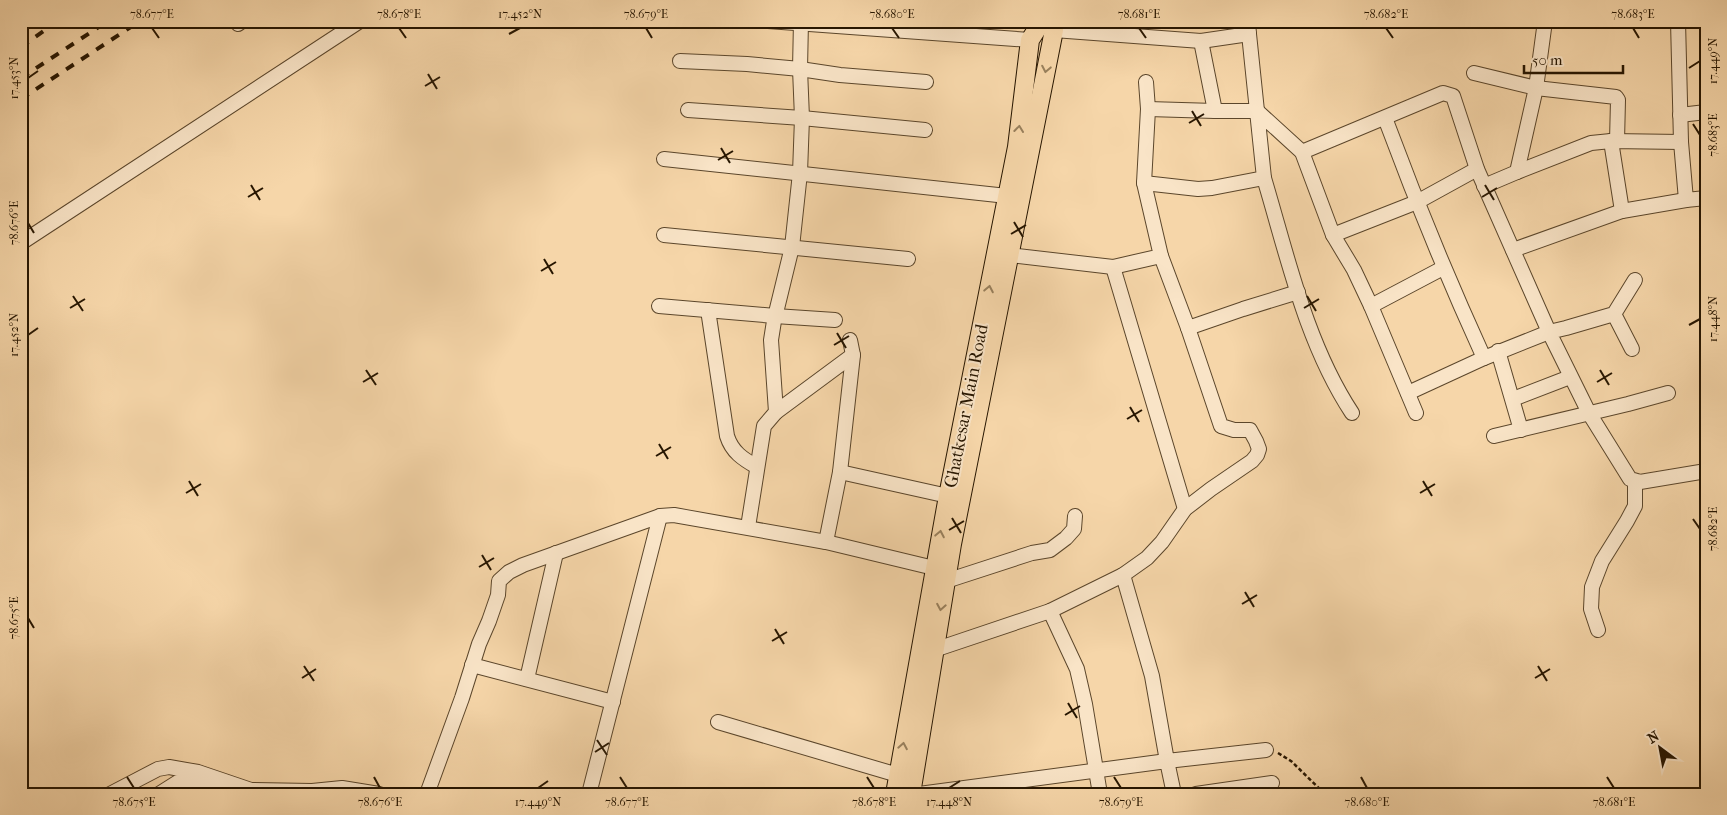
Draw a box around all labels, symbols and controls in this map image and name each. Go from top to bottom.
text: 78.677°E [130,7,174,21]
text: 78.678°E [377,7,421,21]
text: 17.452°N [498,7,542,21]
text: 78.679°E [624,7,668,21]
text: 78.680°E [870,7,914,21]
text: 78.681°E [1118,7,1160,21]
text: 78.682°E [1364,7,1408,21]
text: 78.683°E [1611,7,1655,21]
text: 17.449°N [1706,38,1720,84]
scale bar [1524,42,1623,74]
text: 50 m [1532,51,1563,69]
text: 17.453°N [7,57,21,99]
one-way arrow [1041,65,1052,74]
text: 78.683°E [1706,113,1720,157]
one-way arrow [1013,125,1024,133]
text: 78.676°E [7,201,21,245]
one-way arrow [984,284,994,293]
text: 17.448°N [1706,296,1720,342]
text: 17.452°N [7,313,21,357]
street label: Ghatkesar Main Road [940,322,993,490]
text: 78.682°E [1706,507,1720,551]
one-way arrow [935,530,945,538]
text: 78.675°E [7,596,21,640]
one-way arrow [937,602,947,611]
north arrow [1634,722,1684,772]
text: N [1644,727,1663,747]
one-way arrow [898,741,908,750]
text: 78.675°E [112,795,156,809]
text: 78.676°E [358,795,402,809]
text: 17.449°N [515,795,561,809]
text: 78.677°E [605,795,649,809]
text: 78.678°E [852,795,896,809]
text: 17.448°N [926,795,972,809]
text: 78.679°E [1099,795,1143,809]
text: 78.680°E [1345,795,1389,809]
text: 78.681°E [1593,795,1635,809]

